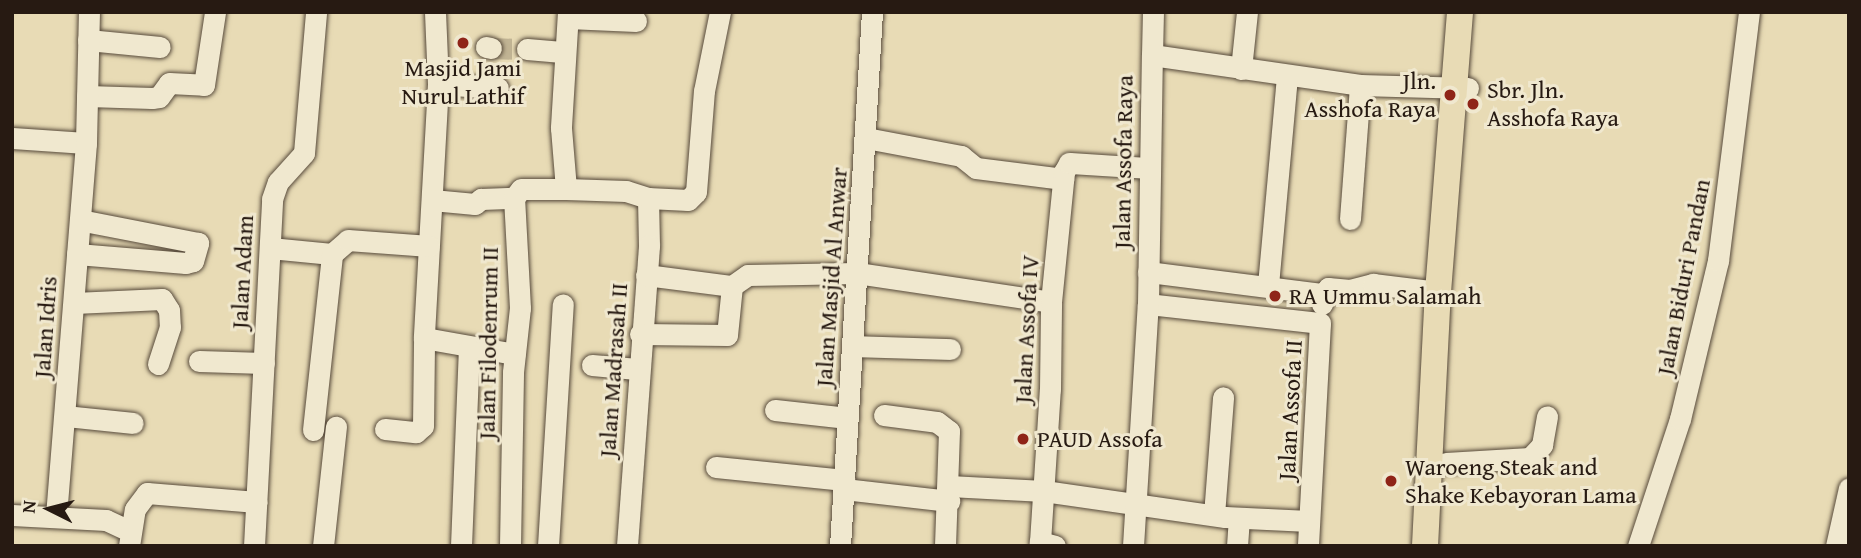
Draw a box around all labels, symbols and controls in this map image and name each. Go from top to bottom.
marker: Masjid Jami Nurul Lathif [455,35,471,51]
place label: Masjid Jami Nurul Lathif [402,54,524,110]
place label: Jln. Asshofa Raya [1304,67,1436,123]
street label: Jalan Assofa Raya [1107,75,1139,249]
place label: Sbr. Jln. Asshofa Raya [1487,76,1619,132]
marker: Jln. Asshofa Raya [1442,87,1458,103]
marker: Sbr. Jln. Asshofa Raya [1465,96,1481,112]
street label: Jalan Masjid Al Anwar [809,166,853,388]
street label: Jalan Biduri Pandan [1650,177,1716,377]
street label: Jalan Adam [225,214,259,330]
street label: Jalan Filodenrum II [472,246,504,440]
street label: Jalan Assofa IV [1008,254,1044,404]
street label: Jalan Idris [27,275,63,379]
street label: Jalan Madrasah II [593,282,633,458]
place label: RA Ummu Salamah [1289,282,1482,310]
marker: RA Ummu Salamah [1267,288,1283,304]
street label: Jalan Assofa II [1272,339,1308,481]
place label: PAUD Assofa [1037,425,1163,453]
marker: PAUD Assofa [1015,431,1031,447]
place label: Waroeng Steak and Shake Kebayoran Lama [1405,453,1636,509]
marker: Waroeng Steak and Shake Kebayoran Lama [1383,473,1399,489]
north arrow [14,474,84,544]
text: N [14,499,43,515]

